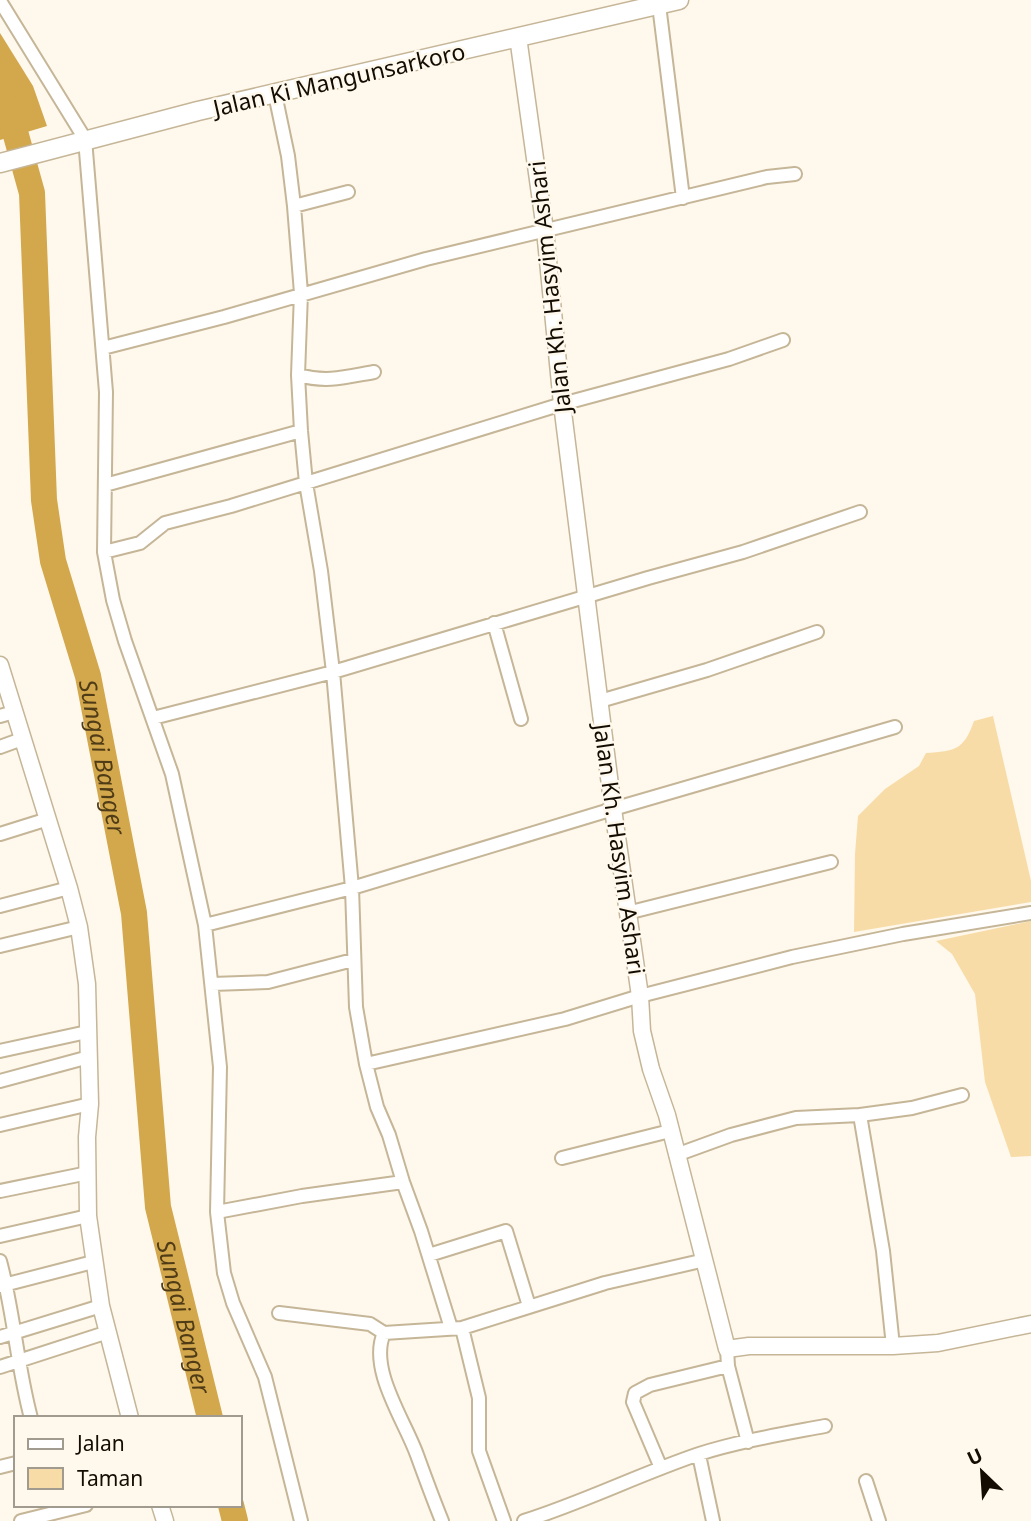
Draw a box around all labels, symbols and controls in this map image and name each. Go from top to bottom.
street label: Jalan Ki Mangunsarkoro [208,34,468,124]
street label: Jalan Kh. Hasyim Ashari [520,159,578,417]
water label: Sungai Banger [72,676,135,839]
street label: Jalan Kh. Hasyim Ashari [586,719,653,977]
water label: Sungai Banger [150,1236,220,1398]
legend [14,1416,242,1507]
text: Jalan [75,1429,125,1457]
north arrow [947,1437,1017,1507]
text: U [963,1442,987,1471]
text: Taman [77,1464,143,1492]

